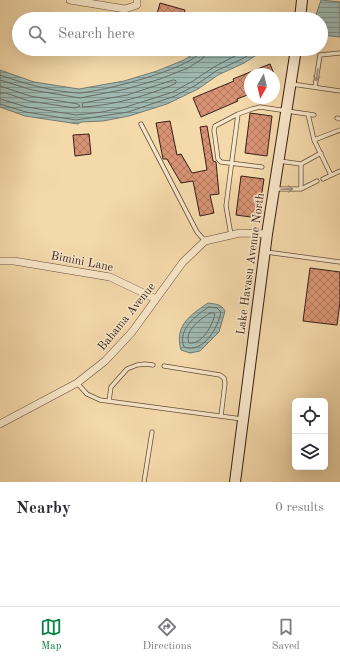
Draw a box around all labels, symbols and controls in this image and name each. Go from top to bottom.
search box [12,12,328,56]
icon: search [26,23,48,45]
text: Search here [58,27,135,42]
north arrow [244,68,280,104]
one-way arrow [313,68,321,81]
one-way arrow [280,185,293,193]
street label: Lake Havasu Avenue North [235,192,267,336]
street label: Bimini Lane [50,250,115,274]
street label: Bahama Avenue [96,280,158,353]
map controls [292,398,328,470]
button: locate [292,398,328,434]
button: layers [292,434,328,470]
text: Nearby [16,500,71,517]
text: 0 results [275,501,324,514]
tab: Map [40,616,62,654]
tab: Directions [143,616,191,654]
tab: Saved [272,616,300,654]

